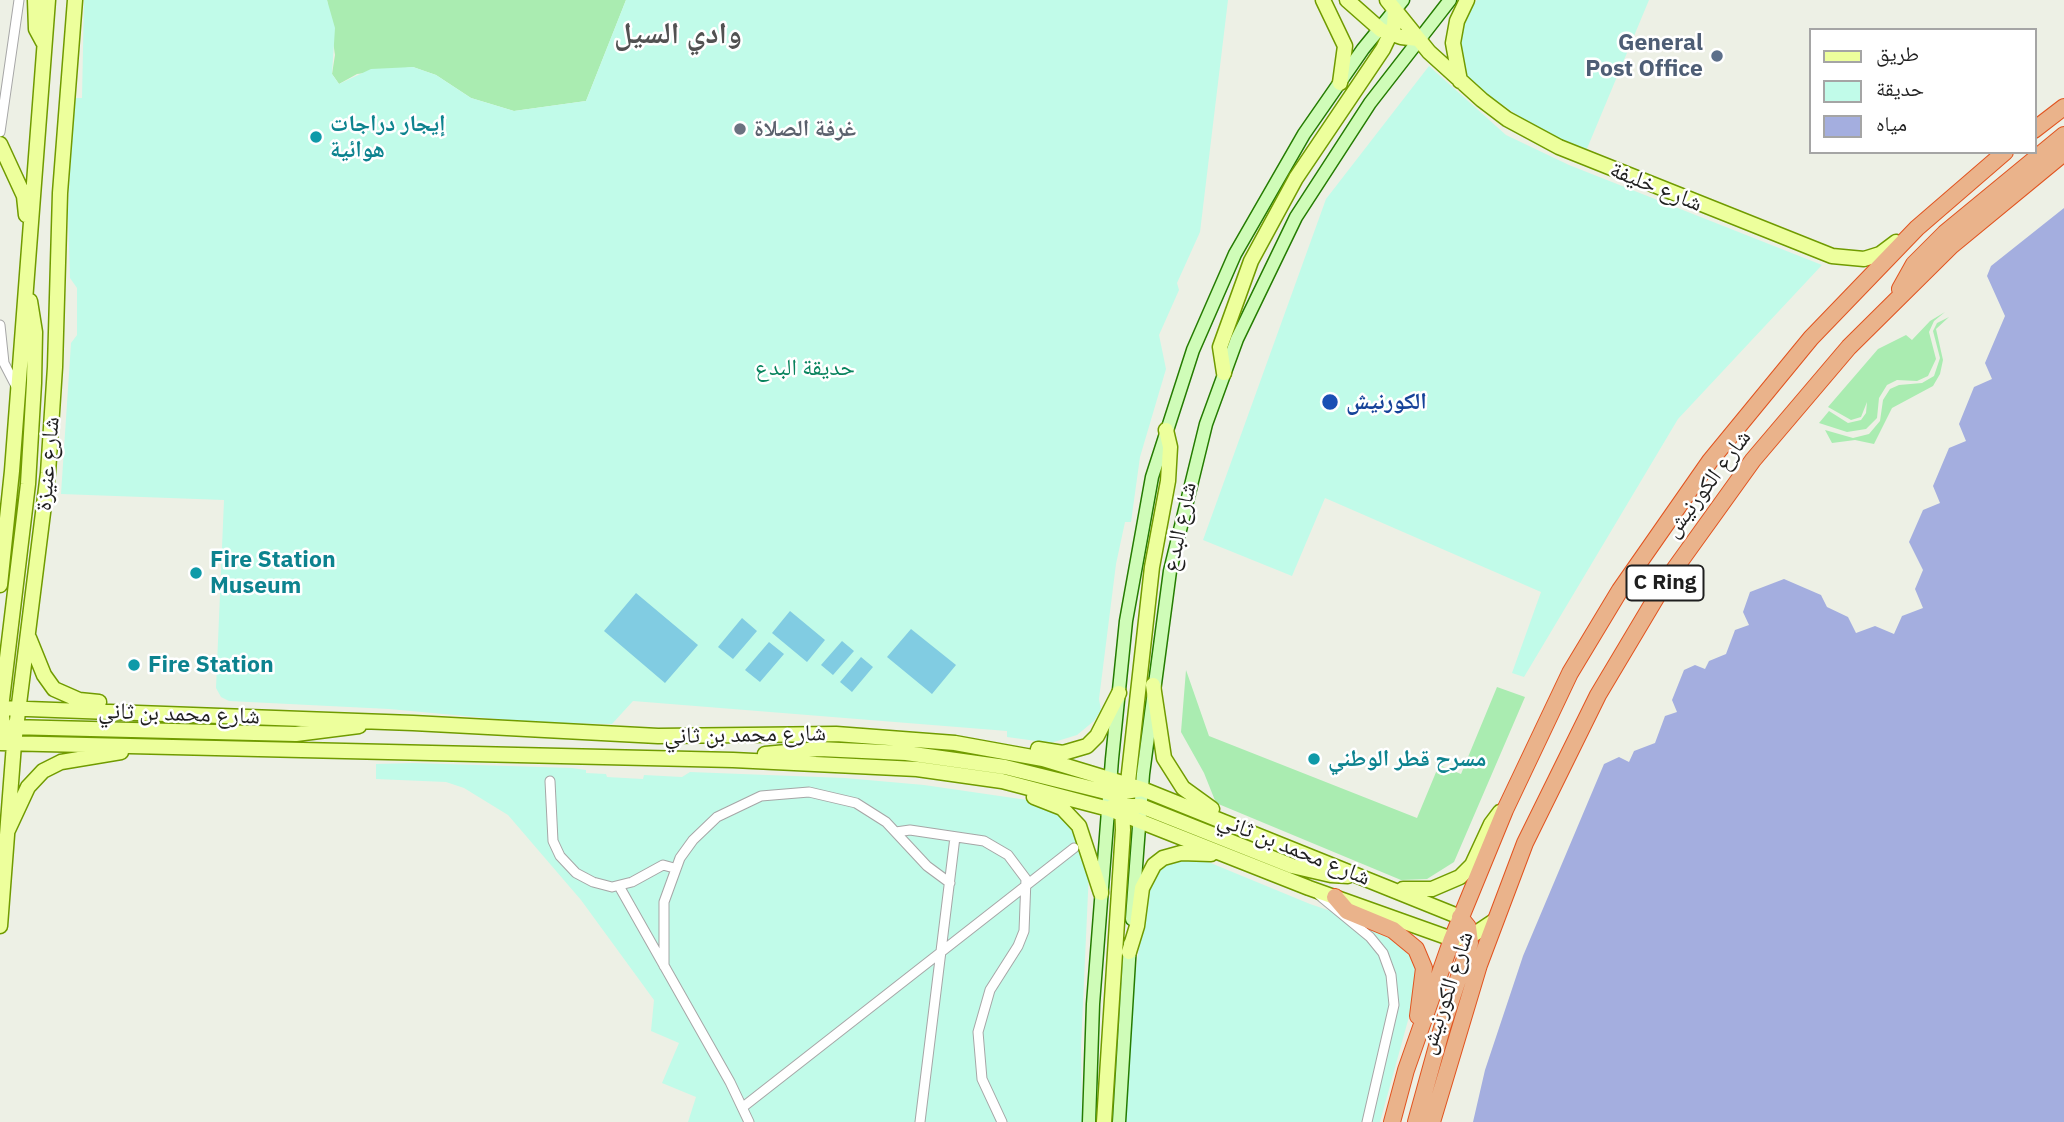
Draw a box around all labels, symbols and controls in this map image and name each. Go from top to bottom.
district label: وادي السيل [614,16,742,52]
legend [1808,28,2036,154]
place label: General Post Office [1585,29,1703,83]
text: طريق [1876,39,1919,67]
marker: General Post Office [1709,48,1725,64]
text: حديقة [1876,74,1924,102]
text: مياه [1876,109,1907,137]
place label: إيجار دراجات هوائية [330,110,446,164]
place label: غرفة الصلاة [754,115,856,143]
marker: غرفة الصلاة [732,121,748,137]
marker: إيجار دراجات هوائية [308,129,324,145]
street label: شارع خليفة [1606,156,1706,218]
park label: حديقة البدع [755,354,855,382]
place label: الكورنيش [1346,388,1427,416]
marker: الكورنيش [1320,392,1340,412]
street label: شارع عنيزة [30,416,66,512]
street label: شارع الكورنيش [1659,425,1757,543]
street label: شارع البدع [1157,480,1203,574]
place label: Fire Station Museum [210,546,336,600]
marker: Fire Station Museum [188,565,204,581]
road number: C Ring [1626,566,1704,600]
place label: Fire Station [148,651,274,679]
marker: Fire Station [126,657,142,673]
street label: شارع محمد بن ثاني [98,697,260,731]
street label: شارع محمد بن ثاني [664,720,826,750]
place label: مسرح قطر الوطني [1328,745,1486,773]
marker: مسرح قطر الوطني [1306,751,1322,767]
street label: شارع محمد بن ثاني [1214,806,1374,892]
street label: شارع الكورنيش [1414,928,1480,1058]

